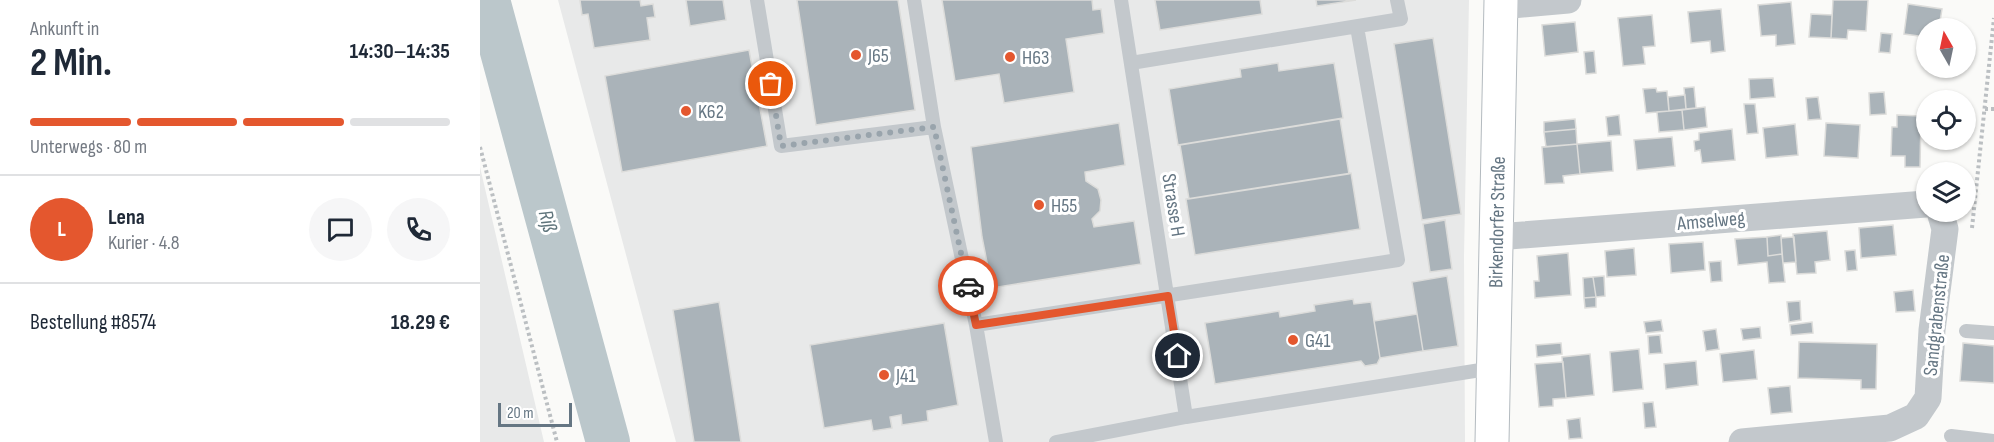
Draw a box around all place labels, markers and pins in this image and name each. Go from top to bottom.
place label: J65 [867,44,889,68]
place label: H63 [1022,46,1049,70]
marker: J65 [849,48,863,62]
marker: H63 [1003,50,1017,64]
pin [745,58,796,109]
place label: K62 [698,100,724,124]
marker: K62 [679,104,693,118]
place label: H55 [1051,194,1077,218]
marker: H55 [1032,198,1046,212]
place label: G41 [1305,329,1330,353]
pin [1152,330,1203,381]
marker: G41 [1286,333,1300,347]
place label: J41 [895,364,916,388]
marker: J41 [877,368,891,382]

